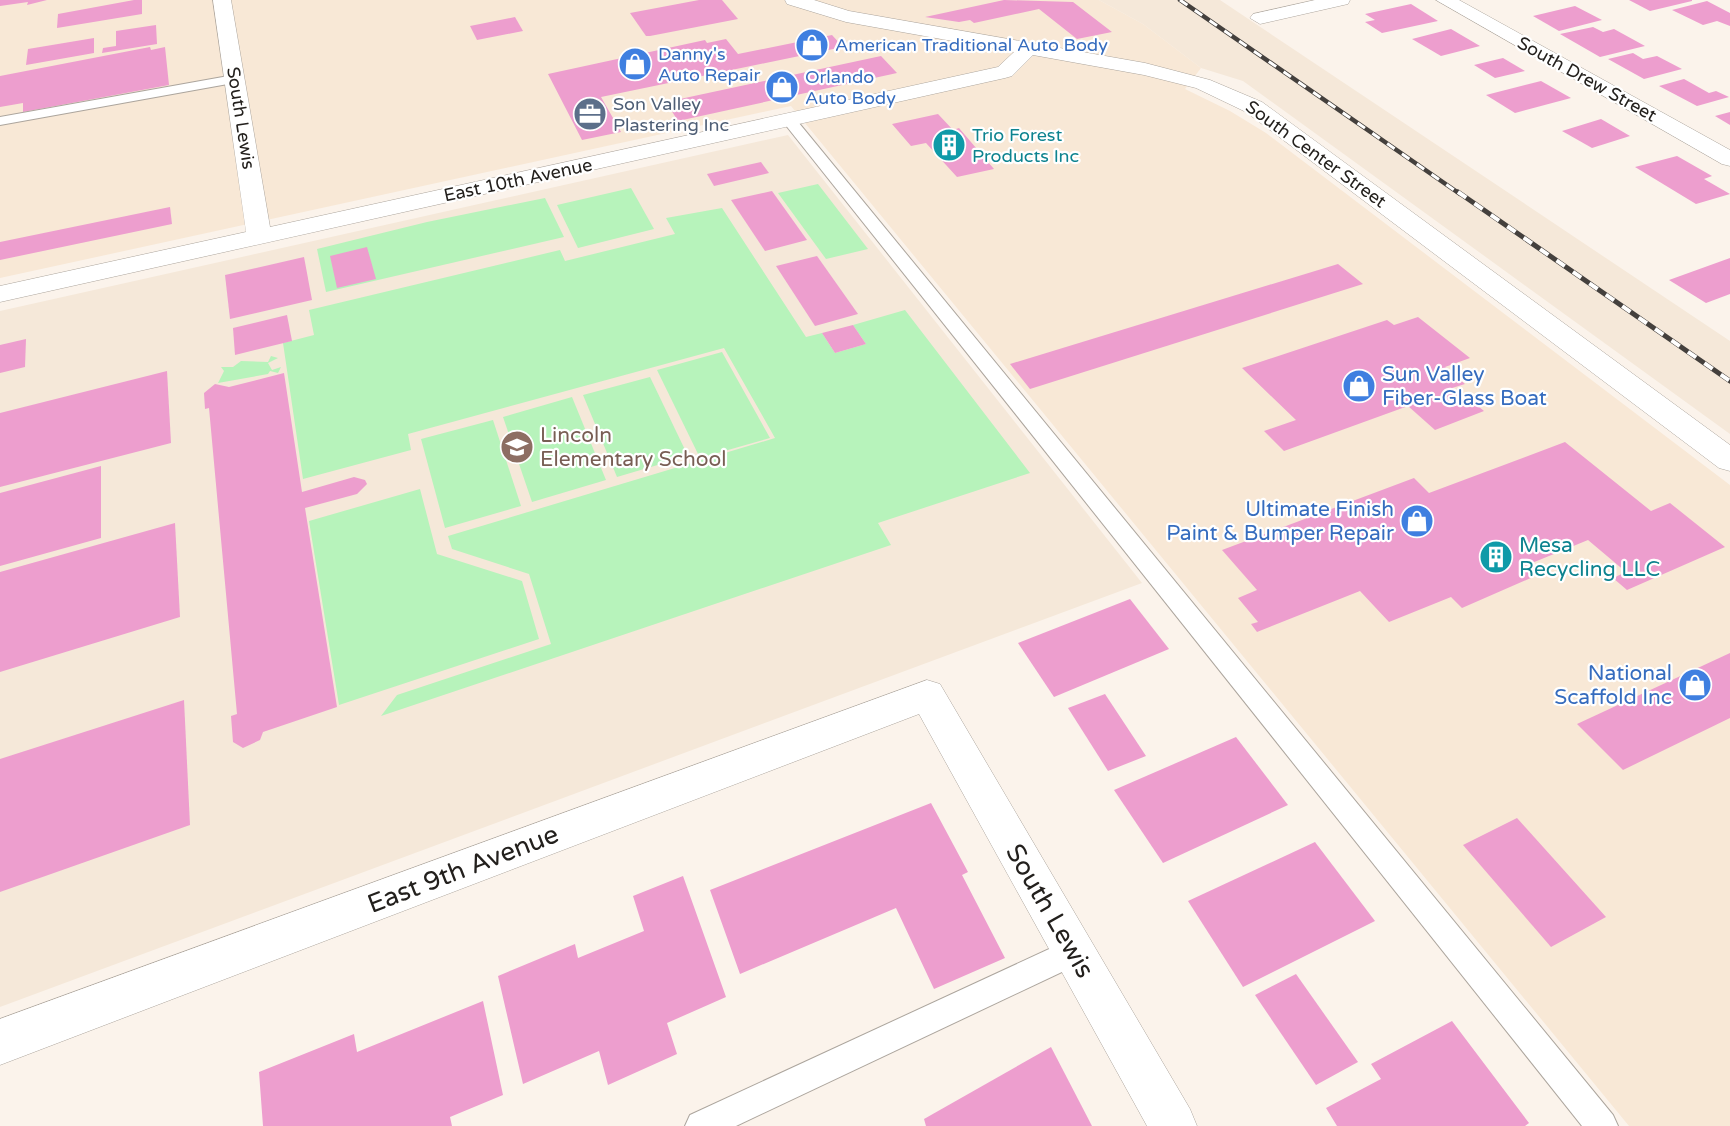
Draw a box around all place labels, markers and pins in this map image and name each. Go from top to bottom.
shop icon: American Traditional Auto Body [794,27,830,63]
place label: American Traditional Auto Body [835,34,1108,56]
place label: Danny's Auto Repair [658,43,760,86]
shop icon: Danny's Auto Repair [617,46,653,82]
place label: Orlando Auto Body [805,66,896,109]
shop icon: Orlando Auto Body [764,69,800,105]
place label: Son Valley Plastering Inc [613,93,729,136]
office icon: Son Valley Plastering Inc [572,96,608,132]
place label: Trio Forest Products Inc [972,124,1079,167]
building icon: Trio Forest Products Inc [931,127,967,163]
place label: Sun Valley Fiber-Glass Boat [1382,362,1547,411]
shop icon: Sun Valley Fiber-Glass Boat [1341,368,1377,404]
place label: Lincoln Elementary School [540,423,727,472]
school or university icon: Lincoln Elementary School [499,429,535,465]
place label: Ultimate Finish Paint & Bumper Repair [1166,497,1394,546]
shop icon: Ultimate Finish Paint & Bumper Repair [1399,503,1435,539]
place label: Mesa Recycling LLC [1519,533,1660,582]
building icon: Mesa Recycling LLC [1478,539,1514,575]
place label: National Scaffold Inc [1554,661,1672,710]
shop icon: National Scaffold Inc [1677,667,1713,703]

